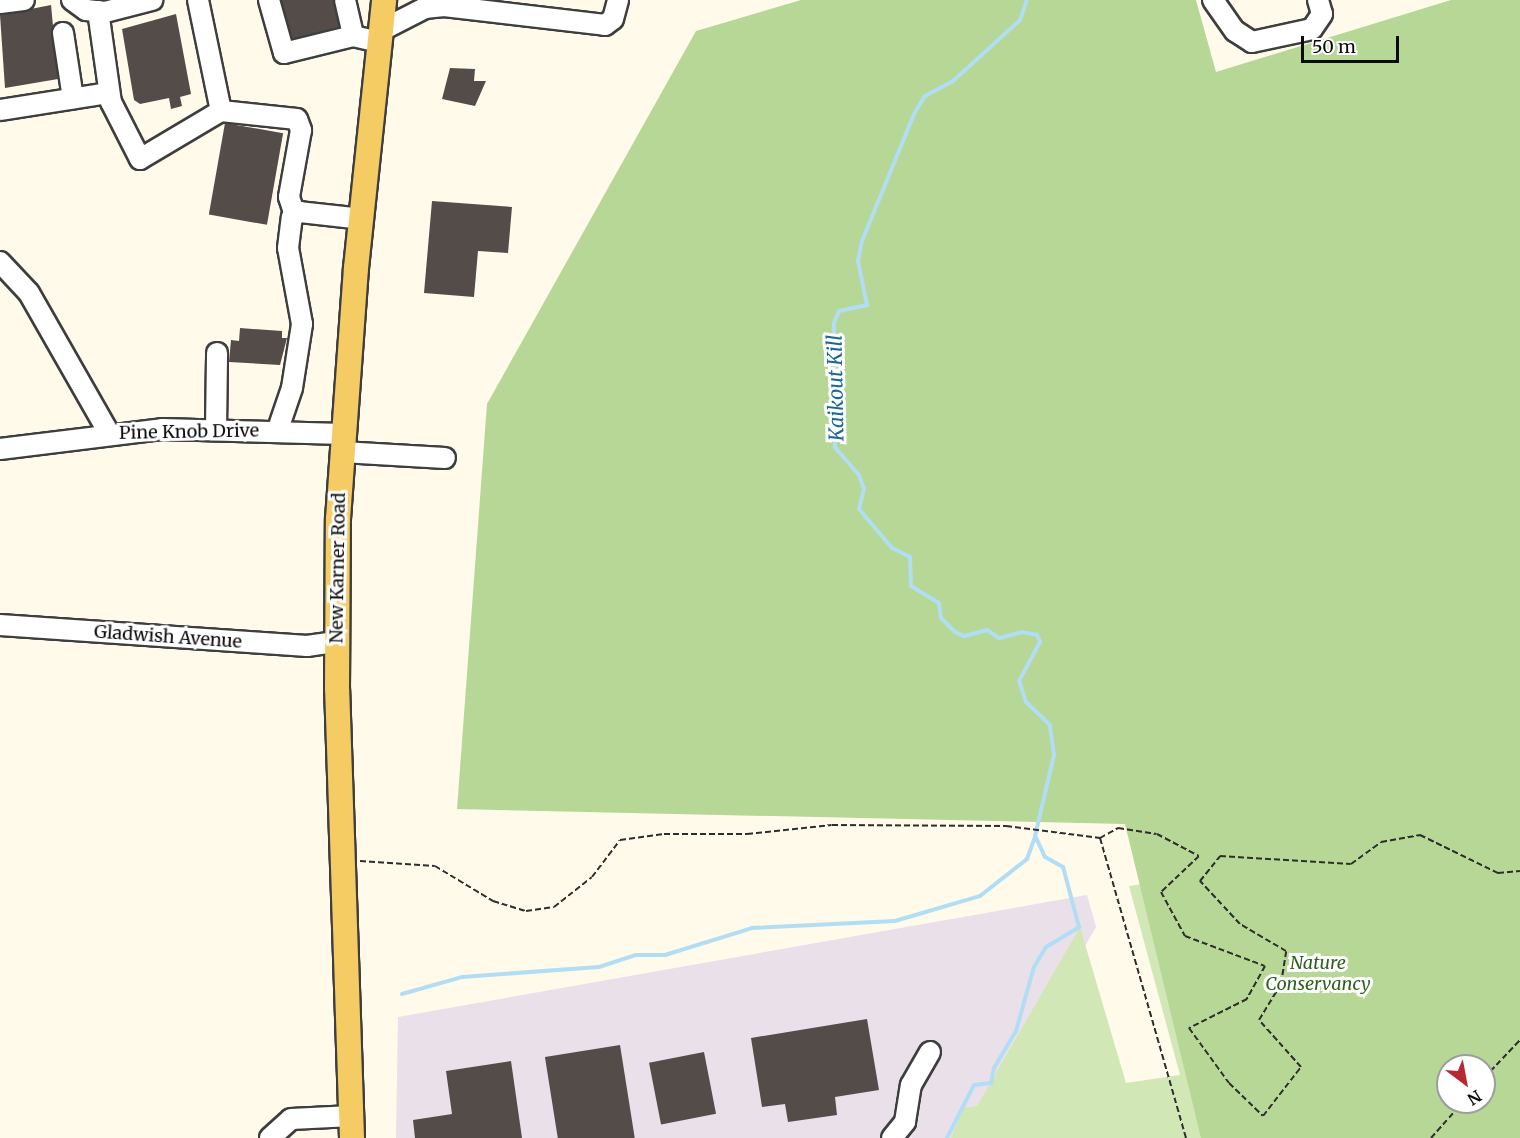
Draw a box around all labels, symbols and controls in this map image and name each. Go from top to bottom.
scale bar [1304,24,1402,62]
text: 50 m [1312,35,1356,58]
water label: Kaikout Kill [822,335,848,441]
street label: Pine Knob Drive [119,420,259,444]
street label: New Karner Road [326,492,350,644]
street label: Gladwish Avenue [93,621,243,653]
park label: Nature Conservancy [1265,953,1371,996]
north arrow [1436,1054,1496,1114]
text: N [1464,1086,1485,1109]

